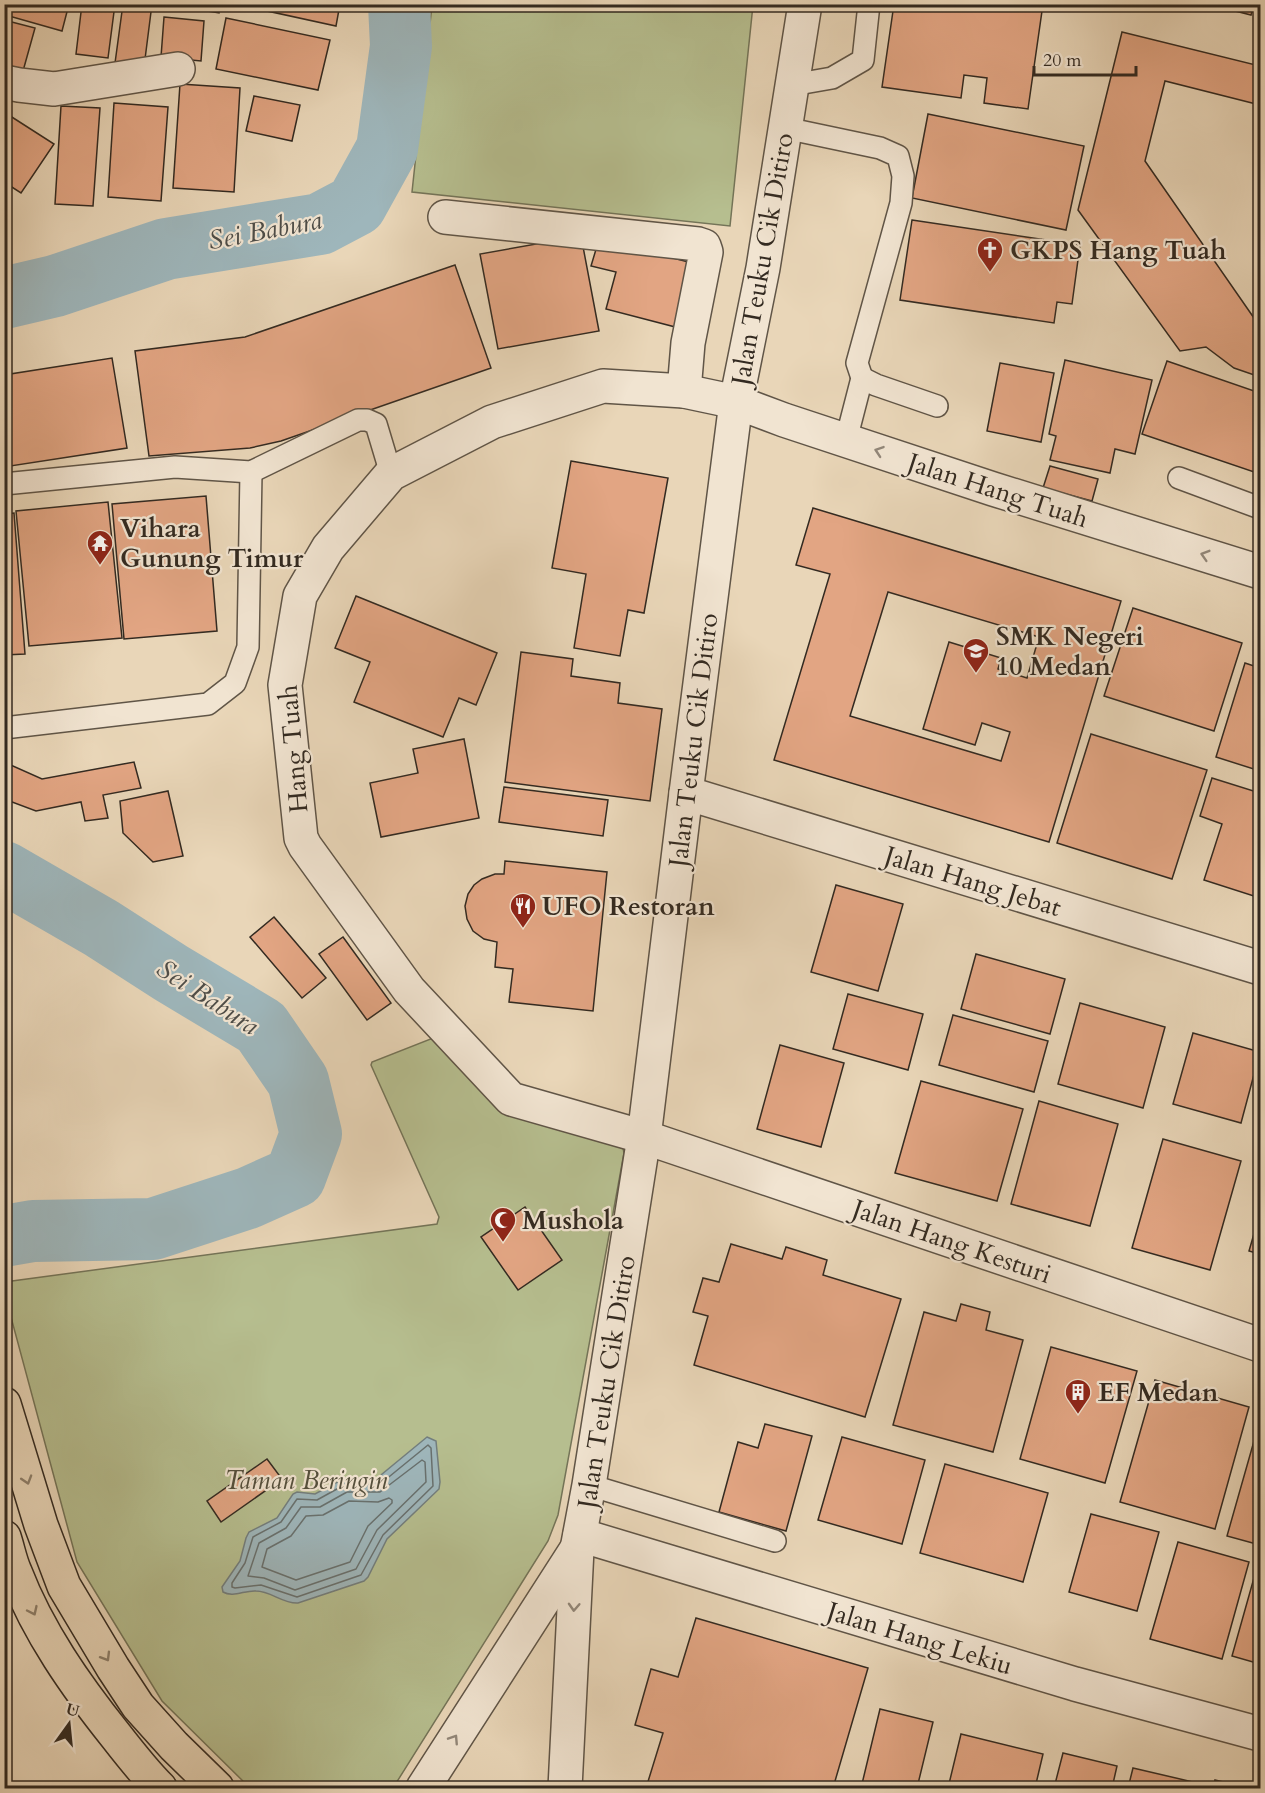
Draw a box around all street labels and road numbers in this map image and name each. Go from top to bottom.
street label: Jalan Teuku Cik Ditiro [722,130,802,392]
street label: Jalan Hang Tuah [899,444,1093,536]
street label: Jalan Teuku Cik Ditiro [660,611,726,873]
street label: Hang Tuah [270,684,317,814]
street label: Jalan Hang Jebat [876,837,1065,925]
street label: Jalan Hang Kesturi [844,1190,1056,1292]
street label: Jalan Teuku Cik Ditiro [569,1253,644,1515]
street label: Jalan Hang Lekiu [819,1593,1017,1683]

